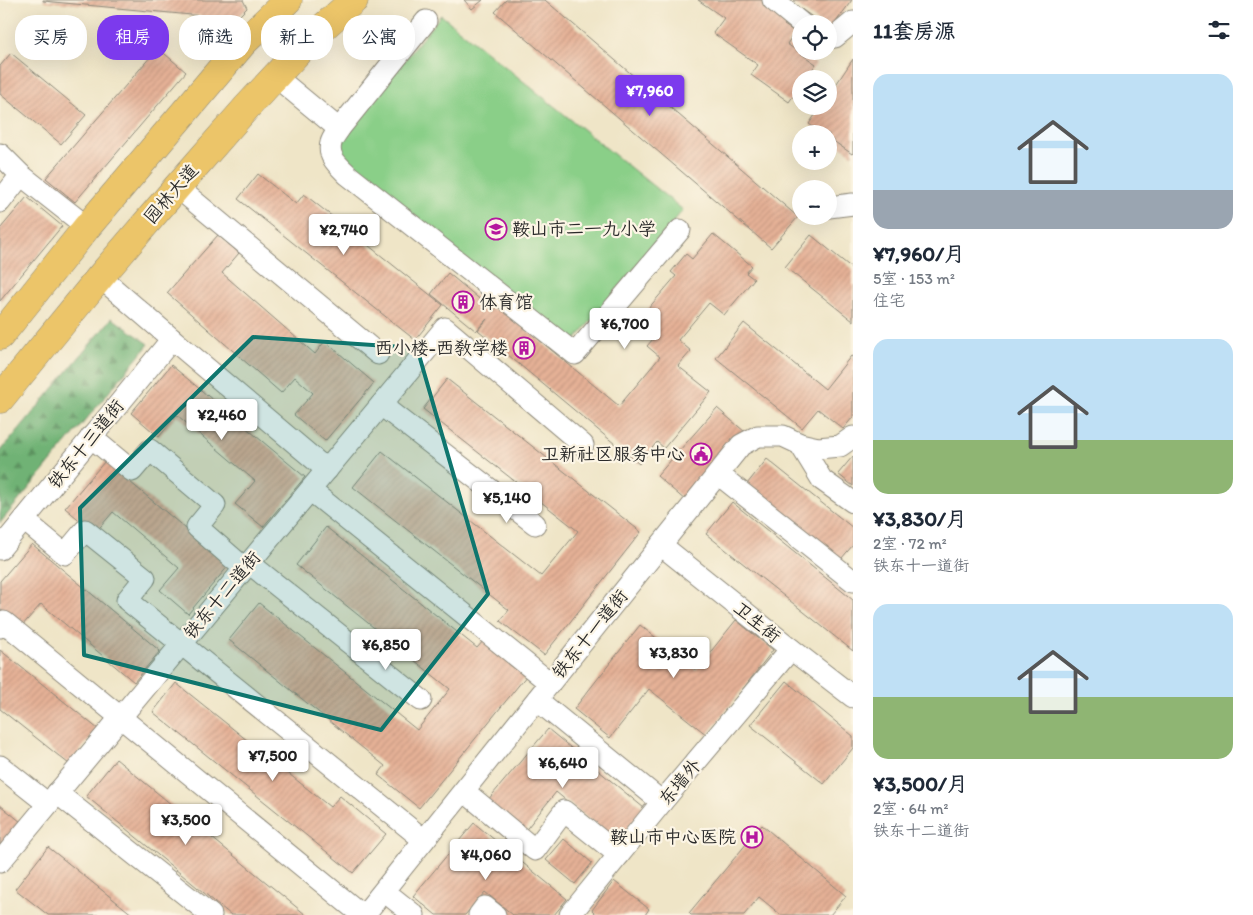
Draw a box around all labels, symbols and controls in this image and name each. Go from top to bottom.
chip: 买房 [15,15,87,60]
chip: 租房 [97,15,169,60]
chip: 筛选 [179,15,251,60]
chip: 新上 [261,15,333,60]
chip: 公寓 [343,15,415,60]
map controls [792,15,837,225]
button: locate [792,15,837,60]
icon: filters [1205,16,1233,44]
text: 11套房源 [873,18,956,43]
button: layers [792,70,837,115]
pin: ¥7,960 [609,74,691,117]
text: ¥7,960 [626,81,674,100]
icon: home [1008,107,1098,197]
button: + [792,125,837,170]
street label: 园林大道 [139,160,203,228]
button: − [792,180,837,225]
pin: ¥2,740 [303,214,385,256]
school or university icon: 鞍山市二一九小学 [484,217,508,241]
place label: 鞍山市二一九小学 [512,218,656,240]
text: ¥2,740 [320,220,368,239]
text: ¥7,960/月 [873,241,965,266]
text: 5室 · 153 m² [873,269,955,288]
building icon: 体育馆 [451,290,475,314]
place label: 体育馆 [479,291,533,313]
text: 住宅 [873,291,905,310]
pin: ¥6,700 [584,308,666,350]
text: ¥6,700 [601,314,649,333]
building icon: 西小楼-西教学楼 [512,336,536,360]
place label: 西小楼-西教学楼 [375,337,508,359]
icon: home [1008,372,1098,462]
street label: 铁东十三道街 [43,395,129,493]
pin: ¥2,460 [181,398,263,441]
text: ¥2,460 [197,405,247,424]
public building icon: 卫新社区服务中心 [689,442,713,466]
place label: 卫新社区服务中心 [541,443,685,465]
pin: ¥5,140 [466,482,548,524]
text: ¥5,140 [483,488,531,507]
text: ¥3,830/月 [873,506,967,531]
text: 2室 · 72 m² [873,534,947,553]
street label: 铁东十二道街 [179,547,265,643]
text: 铁东十一道街 [873,556,969,575]
street label: 铁东十一道街 [547,585,633,683]
street label: 卫生街 [729,596,785,648]
pin: ¥6,850 [345,628,427,671]
text: ¥6,850 [362,635,410,654]
pin: ¥3,830 [633,636,715,679]
icon: home [1008,637,1098,727]
text: ¥3,830 [650,643,698,662]
pin: ¥7,500 [232,740,314,782]
text: ¥7,500 [249,746,297,765]
pin: ¥6,640 [522,746,604,789]
text: ¥6,640 [538,753,588,772]
street label: 东墙外 [654,754,706,810]
text: ¥3,500/月 [873,771,968,796]
text: 2室 · 64 m² [873,799,949,818]
pin: ¥3,500 [145,804,227,846]
text: ¥3,500 [161,810,211,829]
text: 铁东十二道街 [873,821,969,840]
hospital icon: 鞍山市中心医院 [740,825,764,849]
place label: 鞍山市中心医院 [610,826,736,848]
pin: ¥4,060 [445,838,527,881]
text: ¥4,060 [461,845,511,864]

